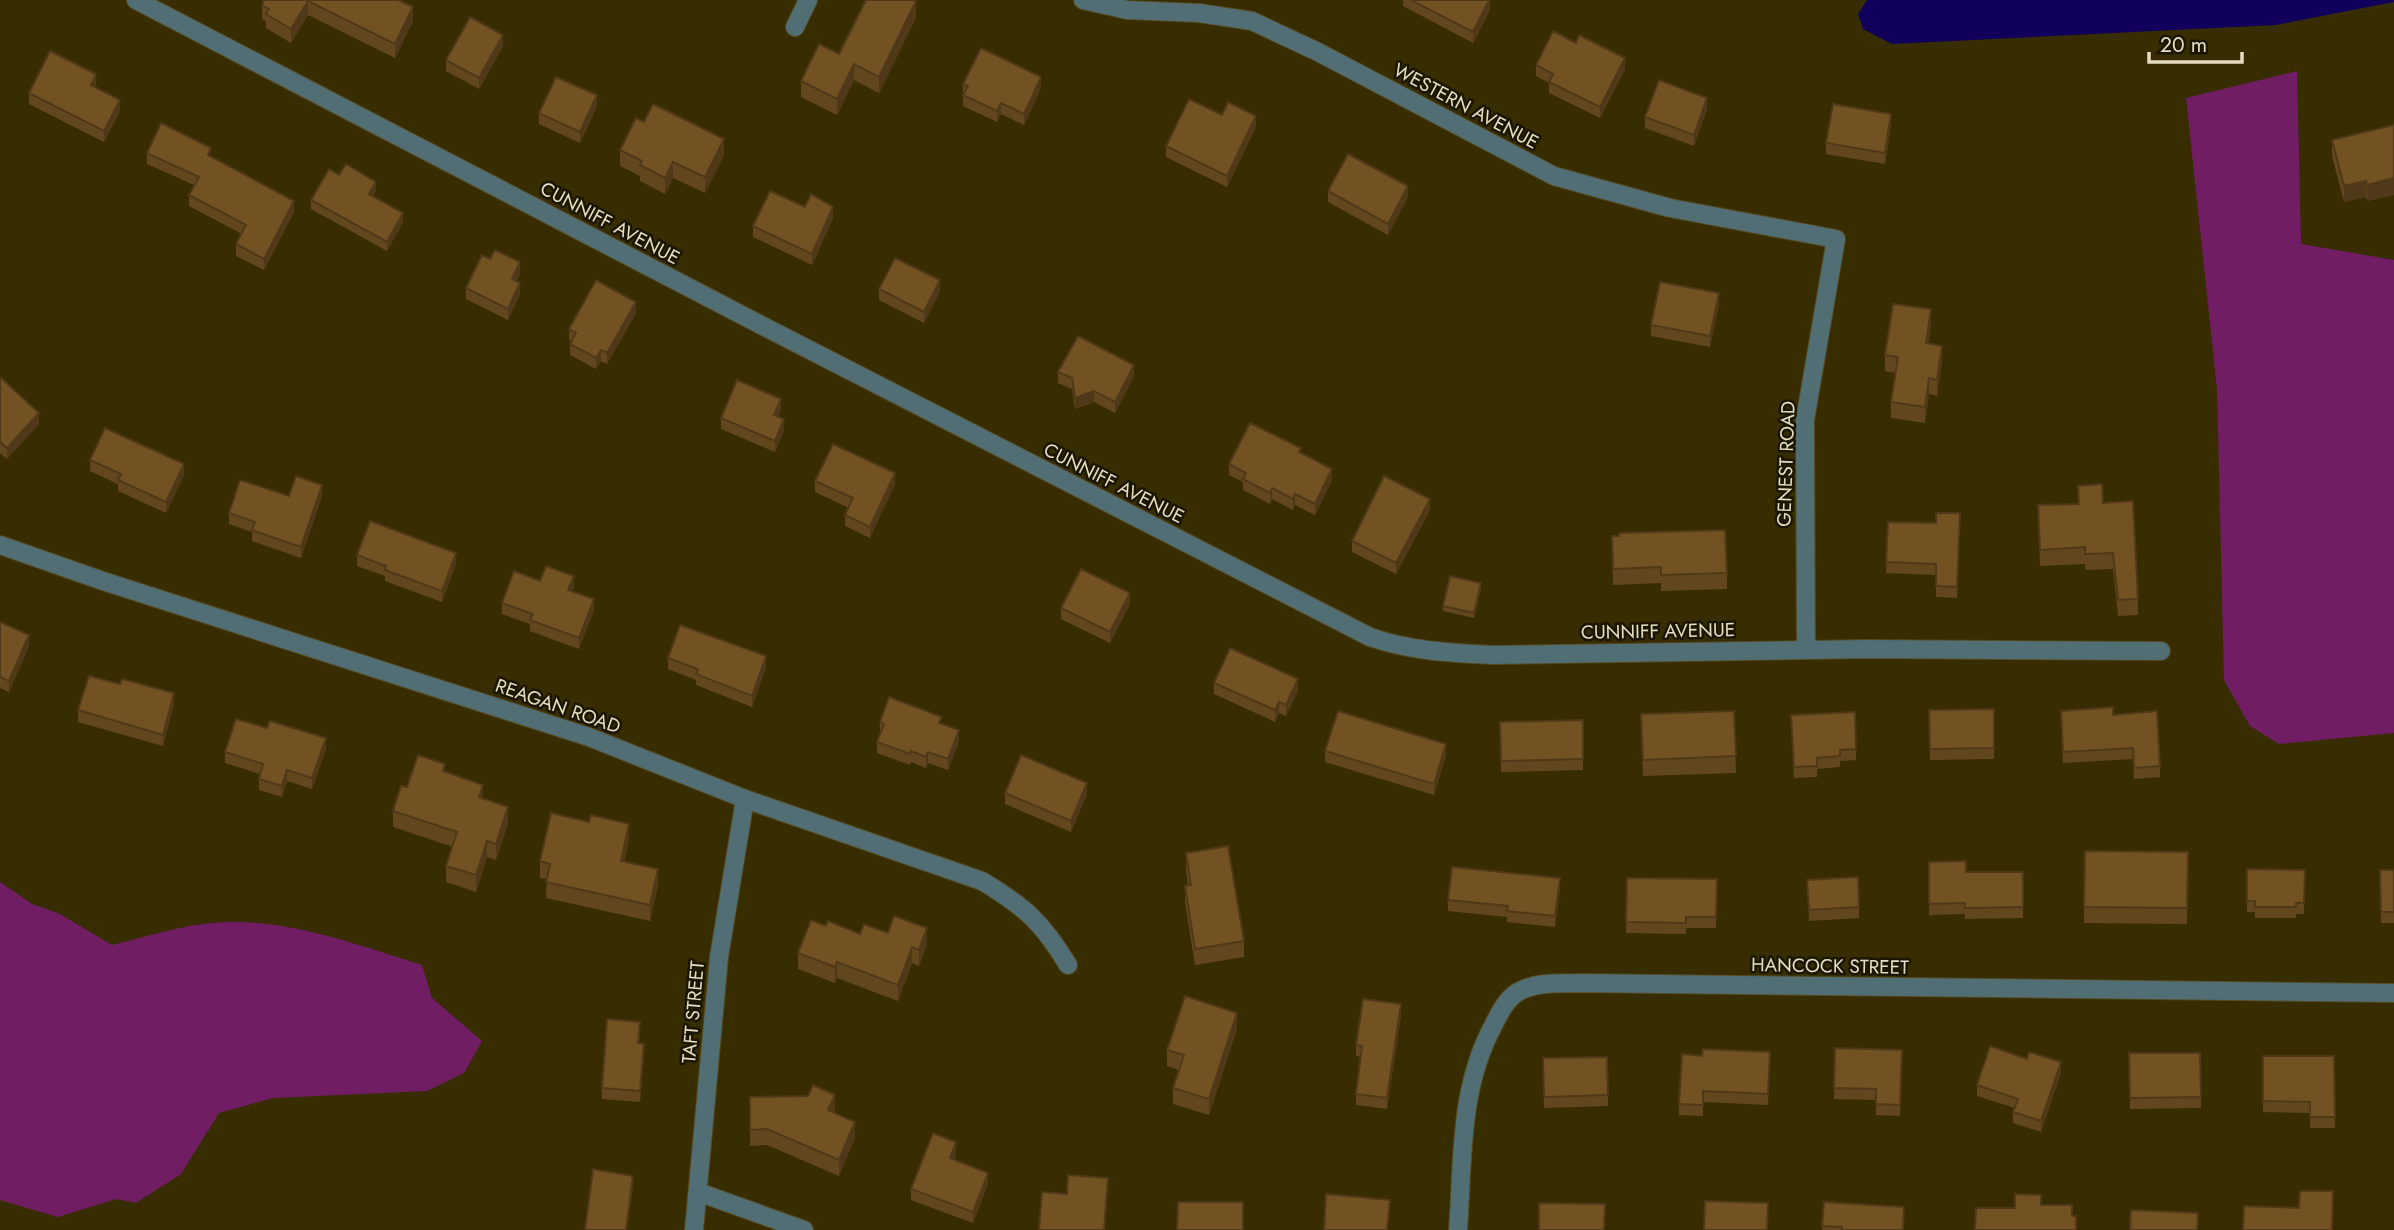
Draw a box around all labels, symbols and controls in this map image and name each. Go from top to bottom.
scale bar [2149,21,2242,65]
text: 20 m [2160,30,2207,60]
street label: WESTERN AVENUE [1389,56,1543,156]
street label: CUNNIFF AVENUE [535,175,685,271]
street label: GENEST ROAD [1770,401,1802,527]
street label: CUNNIFF AVENUE [1039,436,1189,530]
street label: CUNNIFF AVENUE [1581,616,1735,646]
street label: REAGAN ROAD [492,672,624,740]
street label: HANCOCK STREET [1751,951,1909,981]
street label: TAFT STREET [675,960,711,1064]

